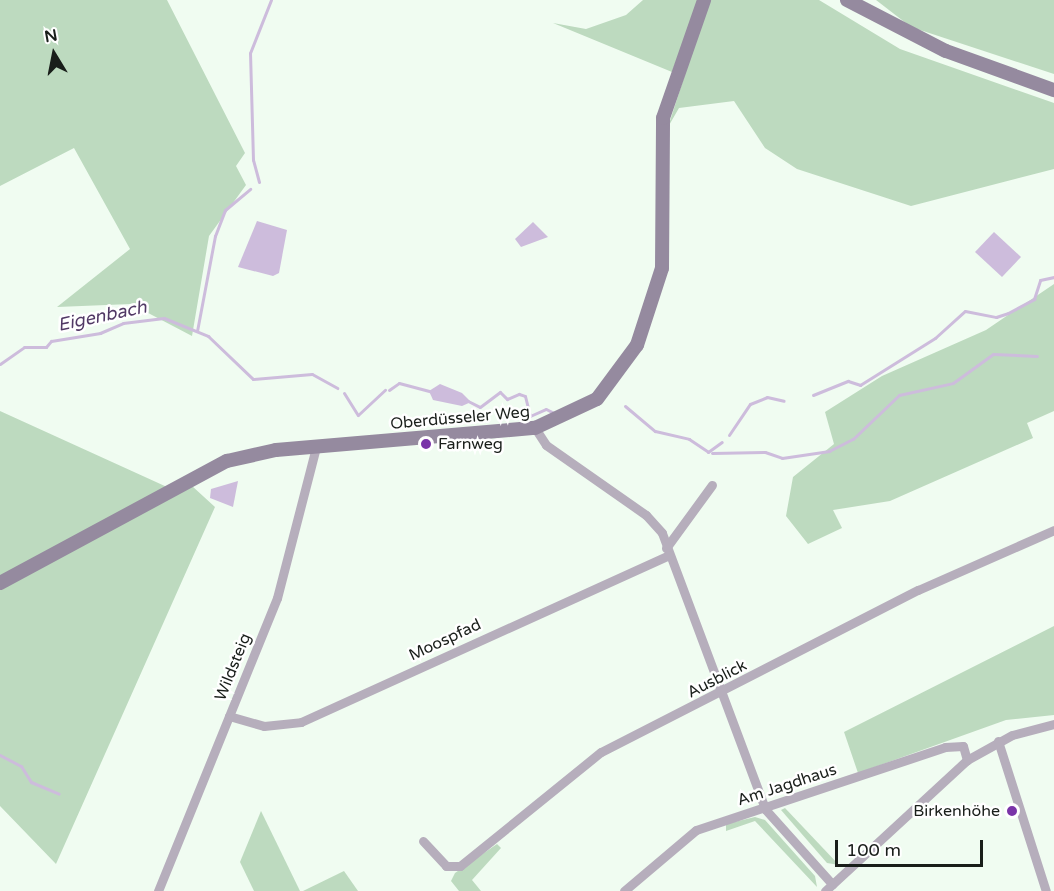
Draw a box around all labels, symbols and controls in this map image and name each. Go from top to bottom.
north arrow [24,24,84,84]
text: N [43,25,59,47]
water label: Eigenbach [55,296,149,336]
street label: Oberdüsseler Weg [389,402,531,434]
place label: Farnweg [438,434,503,454]
marker: Farnweg [419,437,433,451]
street label: Moospfad [406,615,484,665]
street label: Wildsteig [211,631,255,703]
street label: Ausblick [684,656,750,702]
street label: Am Jagdhaus [735,760,839,810]
place label: Birkenhöhe [913,801,1000,821]
marker: Birkenhöhe [1005,804,1019,818]
scale bar [838,828,986,866]
text: 100 m [846,839,901,861]

